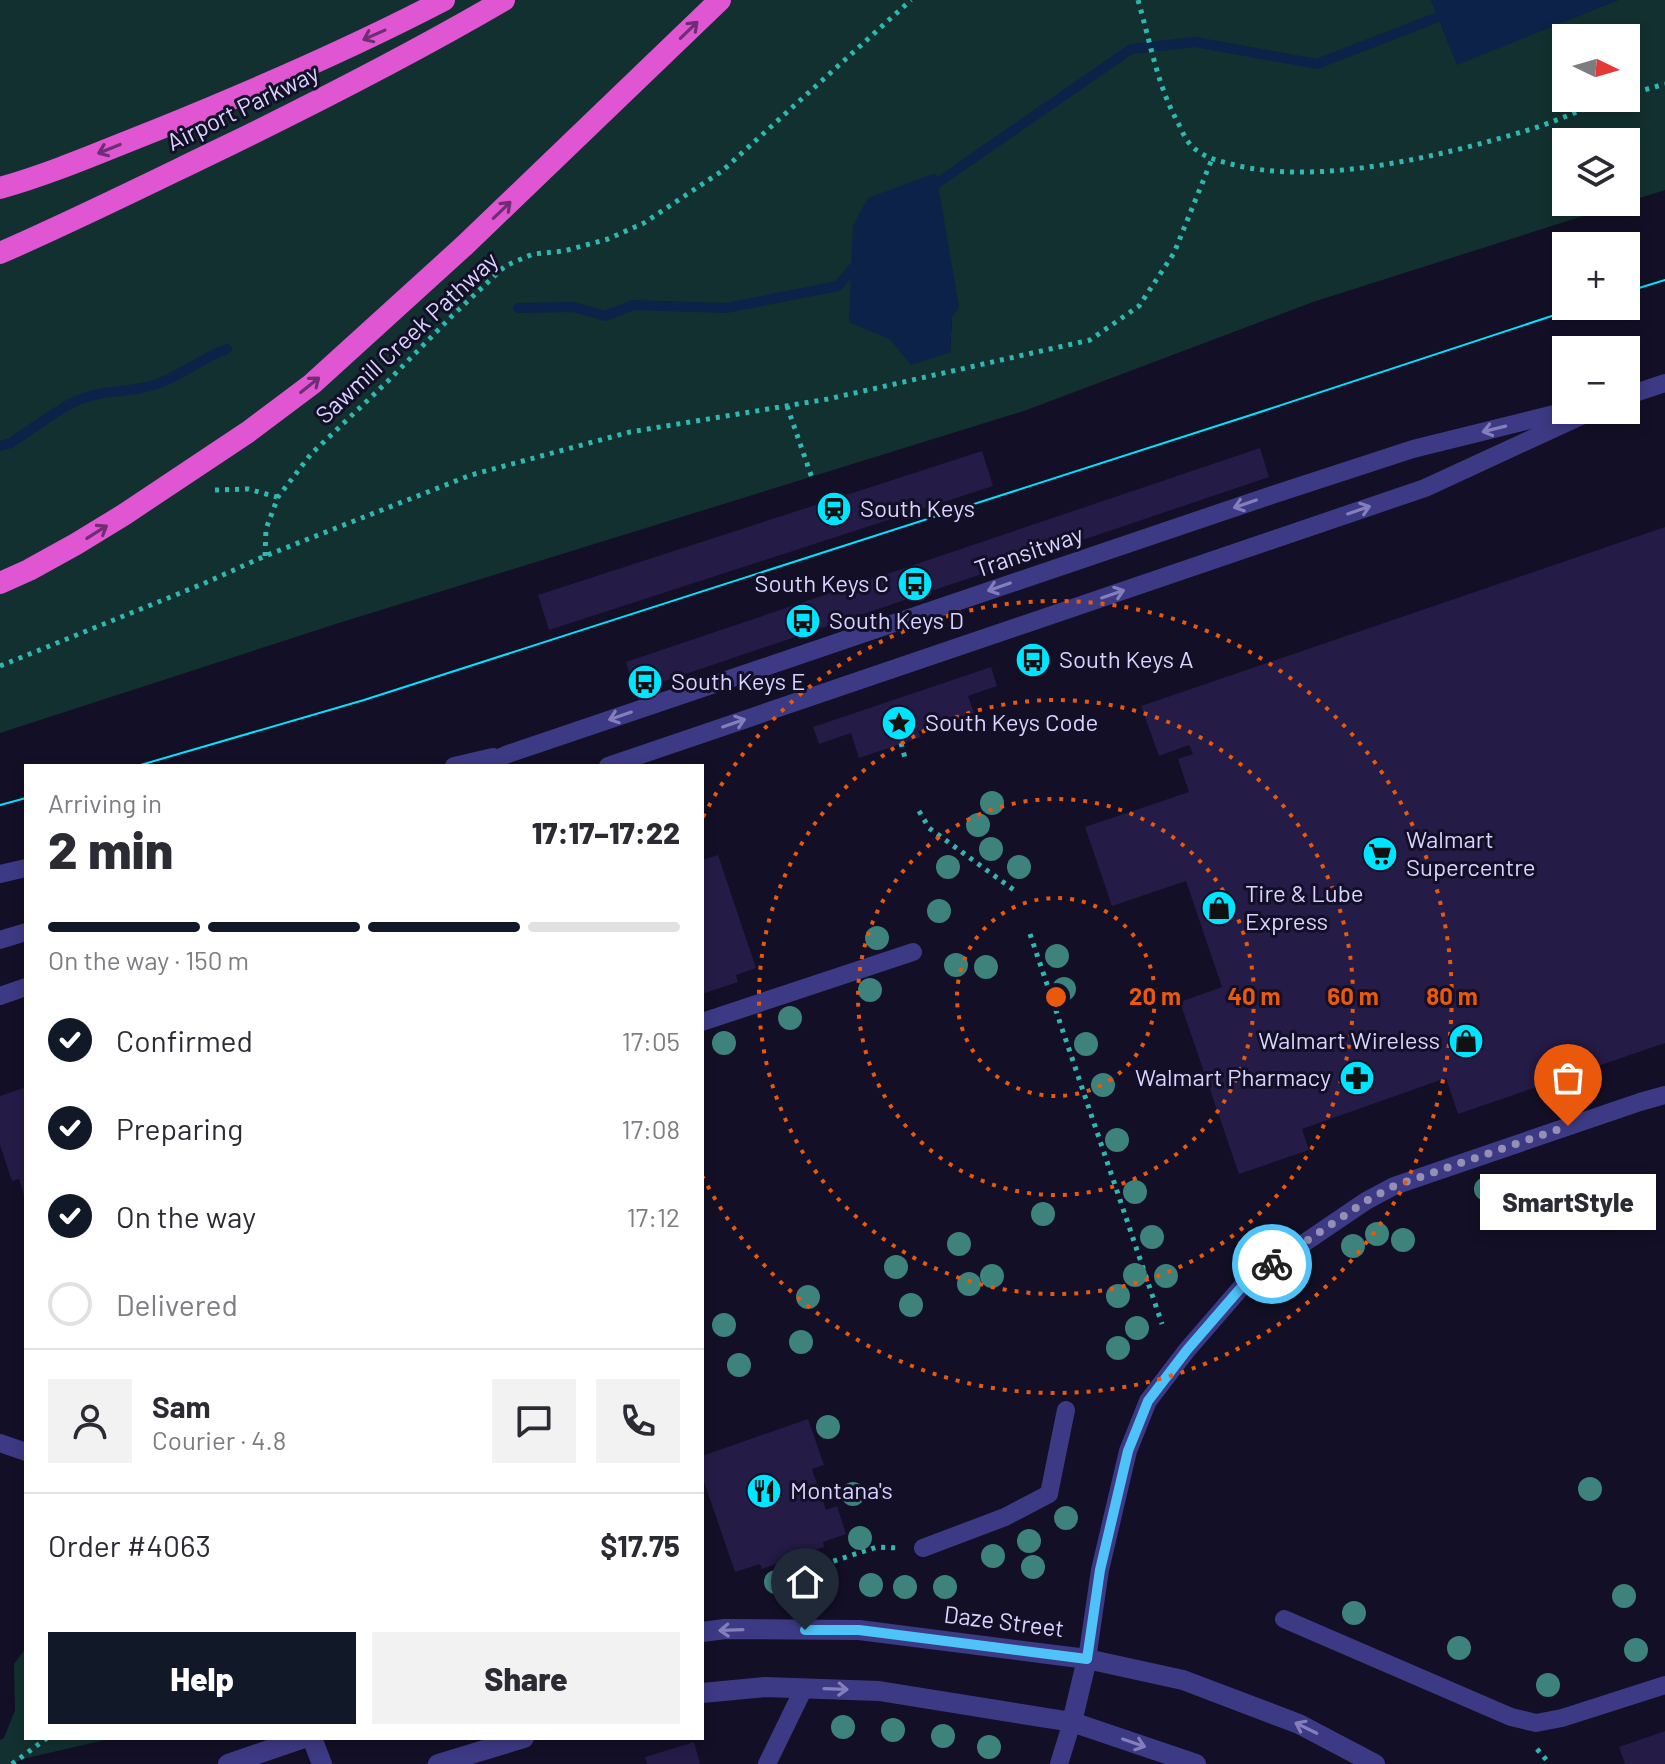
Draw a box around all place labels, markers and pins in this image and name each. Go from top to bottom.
station icon: South Keys [815,490,853,528]
place label: South Keys [860,493,975,522]
bus stop icon: South Keys C [896,565,934,603]
place label: South Keys C [755,568,889,597]
bus stop icon: South Keys D [784,602,822,640]
place label: South Keys D [829,605,964,634]
bus stop icon: South Keys A [1014,641,1052,679]
place label: South Keys A [1059,644,1193,673]
bus stop icon: South Keys E [626,663,664,701]
place label: South Keys E [671,666,805,695]
place icon: South Keys Code [880,704,918,742]
place label: South Keys Code [925,707,1098,736]
place label: Walmart Supercentre [1406,824,1536,881]
supermarket icon: Walmart Supercentre [1361,835,1399,873]
place label: Tire & Lube Express [1245,878,1363,935]
shop icon: Tire & Lube Express [1200,889,1238,927]
centre of rings [1042,983,1070,1011]
shop icon: Walmart Wireless [1447,1022,1485,1060]
place label: Walmart Wireless [1258,1025,1440,1054]
pin [1534,1044,1602,1126]
pharmacy icon: Walmart Pharmacy [1338,1059,1376,1097]
place label: Walmart Pharmacy [1135,1062,1331,1091]
callout: SmartStyle [1480,1174,1656,1230]
restaurant icon: Montana's [745,1472,783,1510]
place label: Montana's [790,1475,893,1504]
pin [771,1548,839,1630]

